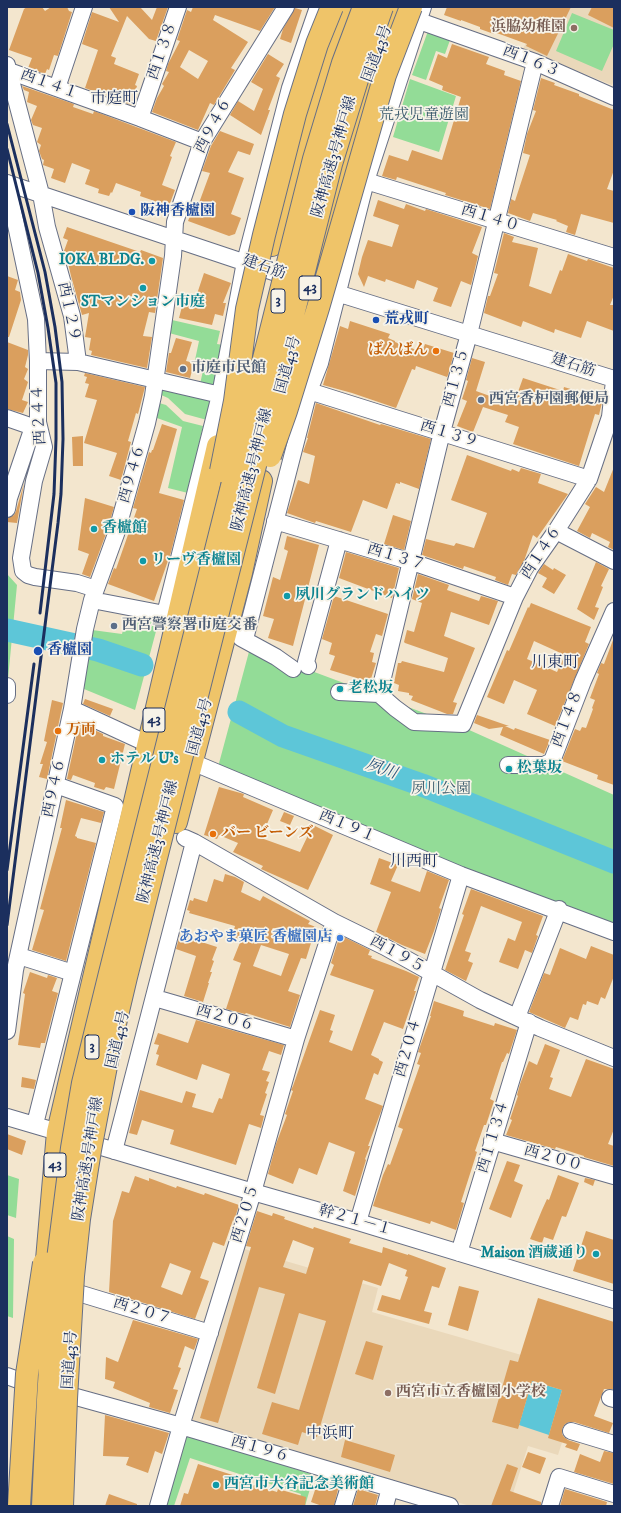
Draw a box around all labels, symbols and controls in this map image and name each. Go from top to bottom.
place label: 浜脇幼稚園 [491,19,566,37]
street label: 西１３８ [145,20,181,82]
street label: 国道43号 [359,23,397,85]
marker: 浜脇幼稚園 [569,23,579,33]
street label: 西１６３ [500,42,562,82]
street label: 西１４１ [18,66,80,104]
district label: 市庭町 [90,90,138,110]
street label: 阪神高速3号神戸線 [309,94,361,220]
street label: 西９４６ [192,95,236,157]
park label: 荒戎児童遊園 [379,107,469,125]
street label: 西１４０ [459,202,521,236]
place label: 阪神香櫨園 [140,203,215,221]
marker: 阪神香櫨園 [127,207,137,217]
place label: IOKA BLDG. [59,252,144,270]
street label: 建石筋 [240,252,288,284]
marker: IOKA BLDG. [147,256,157,266]
road number: 43 [299,276,321,300]
street label: 西１２９ [53,281,83,343]
marker: STマンション市庭 [138,283,148,293]
road number: 3 [271,289,285,313]
place label: STマンション市庭 [81,294,205,312]
place label: 荒戎町 [384,311,429,329]
marker: 荒戎町 [371,315,381,325]
street label: 国道43号 [273,334,305,396]
place label: ばんばん [368,342,428,360]
marker: ばんばん [431,346,441,356]
street label: 西１３５ [441,347,473,409]
street label: 建石筋 [549,350,597,382]
place label: 市庭市民館 [191,360,266,378]
marker: 市庭市民館 [178,364,188,374]
street label: 西２４４ [29,385,51,445]
place label: 西宮香枦園郵便局 [489,391,609,409]
marker: 西宮香枦園郵便局 [476,395,486,405]
street label: 阪神高速3号神戸線 [229,407,277,533]
street label: 西１３９ [418,418,480,452]
street label: 西９４６ [116,443,150,505]
place label: 香櫨館 [102,520,147,538]
street label: 西１４６ [518,523,566,583]
marker: 香櫨館 [89,524,99,534]
street label: 西１３７ [365,541,427,575]
place label: リーヴ香櫨園 [151,552,241,570]
marker: リーヴ香櫨園 [138,556,148,566]
place label: 夙川グランドハイツ [295,587,430,605]
marker: 夙川グランドハイツ [282,591,292,601]
place label: 西宮警察署市庭交番 [122,617,257,635]
marker: 西宮警察署市庭交番 [109,621,119,631]
place label: 香櫨園 [47,642,92,660]
marker: 香櫨園 [32,645,44,657]
district label: 川東町 [531,654,579,674]
place label: 老松坂 [348,680,393,698]
marker: 老松坂 [335,684,345,694]
street label: 西１４８ [549,688,587,750]
street label: 国道43号 [185,696,217,758]
road number: 43 [143,708,165,732]
place label: 万両 [66,722,96,740]
marker: 万両 [53,726,63,736]
place label: ホテル U's [110,751,178,769]
marker: ホテル U's [97,755,107,765]
water label: 夙川 [363,756,399,784]
street label: 西９４６ [40,757,70,819]
place label: 松葉坂 [517,760,562,778]
marker: 松葉坂 [504,764,514,774]
street label: 阪神高速3号神戸線 [135,779,183,905]
park label: 夙川公園 [411,781,471,799]
street label: 西１９１ [316,807,378,847]
place label: バー ビーンズ [221,825,314,843]
marker: バー ビーンズ [208,829,218,839]
district label: 川西町 [390,853,438,873]
place label: あおやま菓匠 香櫨園店 [179,929,332,947]
marker: あおやま菓匠 香櫨園店 [335,933,345,943]
street label: 西１９５ [366,933,428,977]
street label: 西２０６ [194,1002,256,1036]
street label: 国道43号 [104,1009,134,1071]
street label: 西２０４ [392,1017,426,1079]
road number: 3 [85,1035,99,1059]
street label: 阪神高速3号神戸線 [70,1096,108,1222]
street label: 西１１３４ [474,1099,514,1175]
street label: 西２００ [522,1142,584,1176]
road number: 43 [44,1153,66,1177]
street label: 西２０５ [229,1183,263,1245]
street label: 幹２１－１ [316,1202,394,1240]
place label: Maison 酒蔵通り [481,1245,588,1263]
marker: Maison 酒蔵通り [591,1249,601,1259]
street label: 西２０７ [111,1295,173,1329]
street label: 国道43号 [60,1330,82,1390]
place label: 西宮市立香櫨園小学校 [396,1384,546,1402]
marker: 西宮市立香櫨園小学校 [383,1388,393,1398]
district label: 中浜町 [306,1425,354,1445]
street label: 西１９６ [229,1433,291,1467]
place label: 西宮市大谷記念美術館 [224,1476,374,1494]
marker: 西宮市大谷記念美術館 [211,1480,221,1490]

